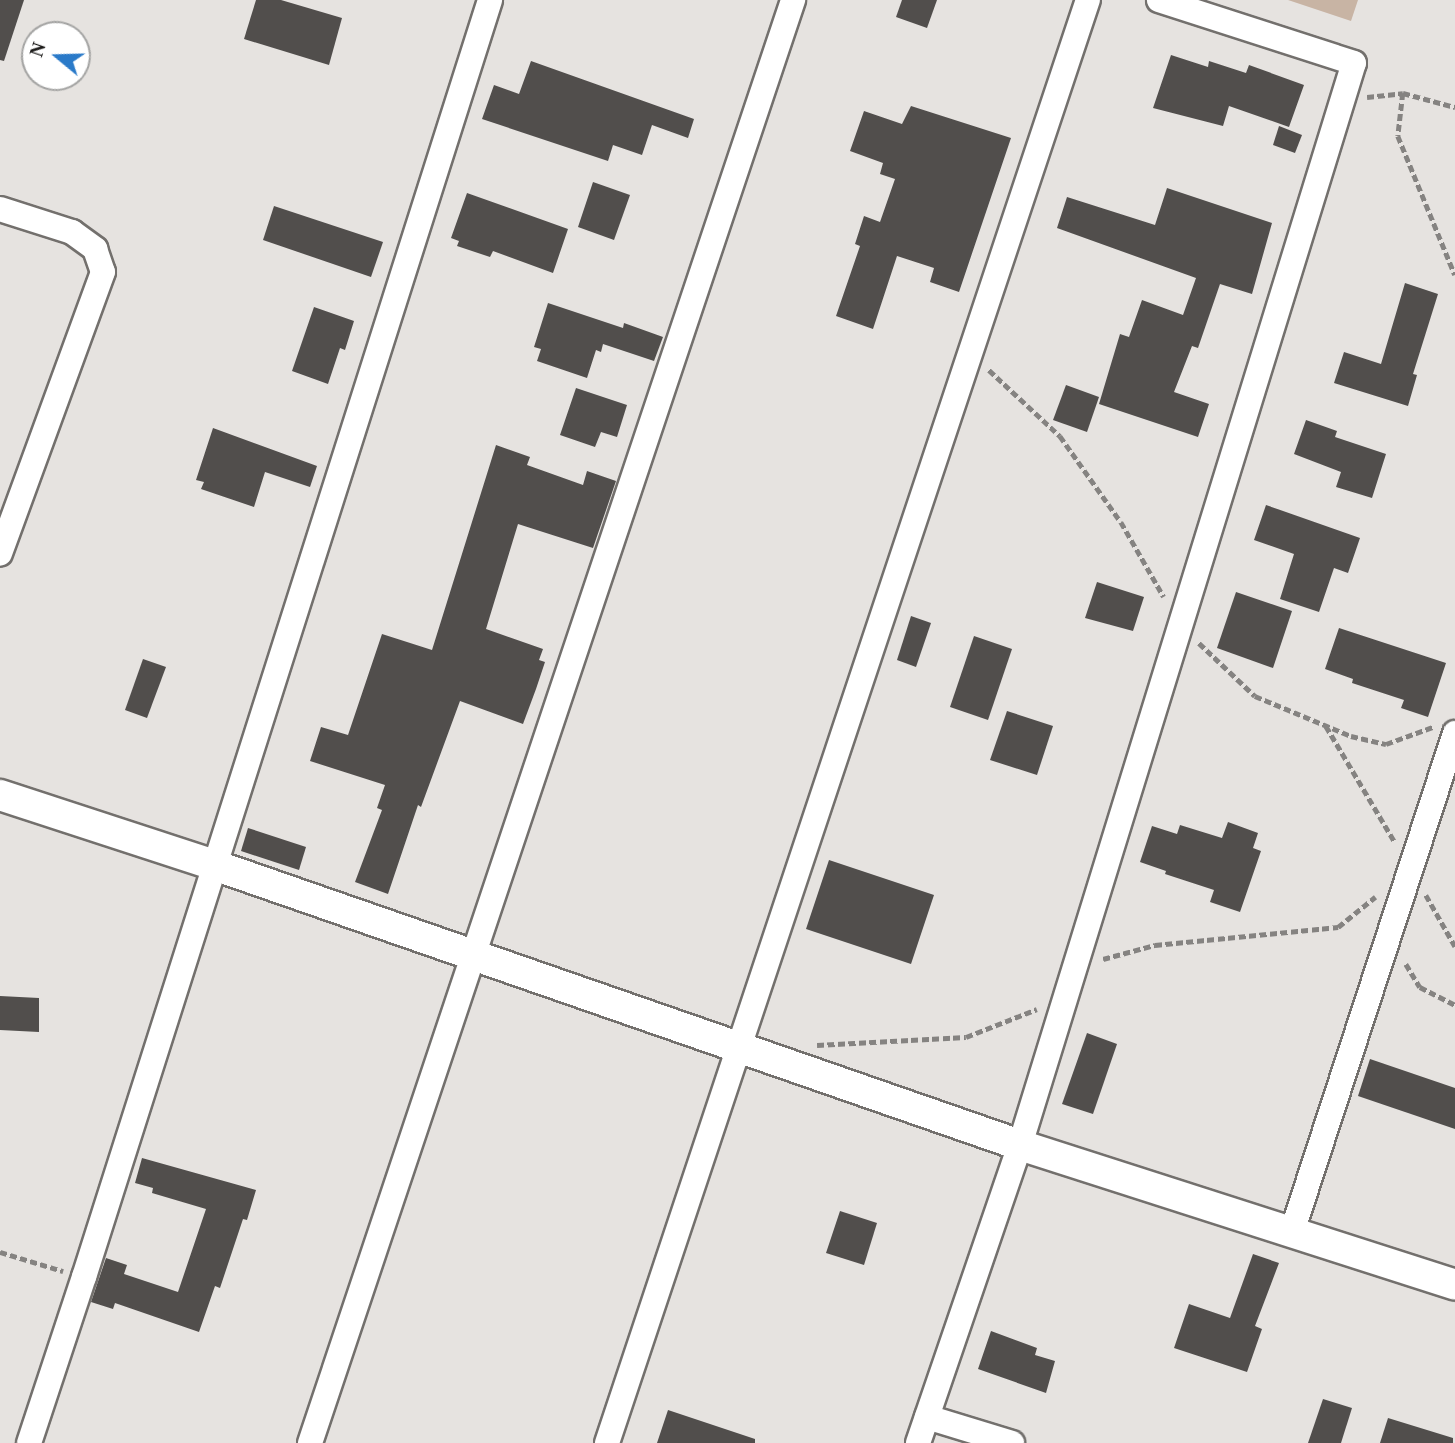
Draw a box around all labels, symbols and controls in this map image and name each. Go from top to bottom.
north arrow [21,21,91,91]
text: N [25,40,50,60]

